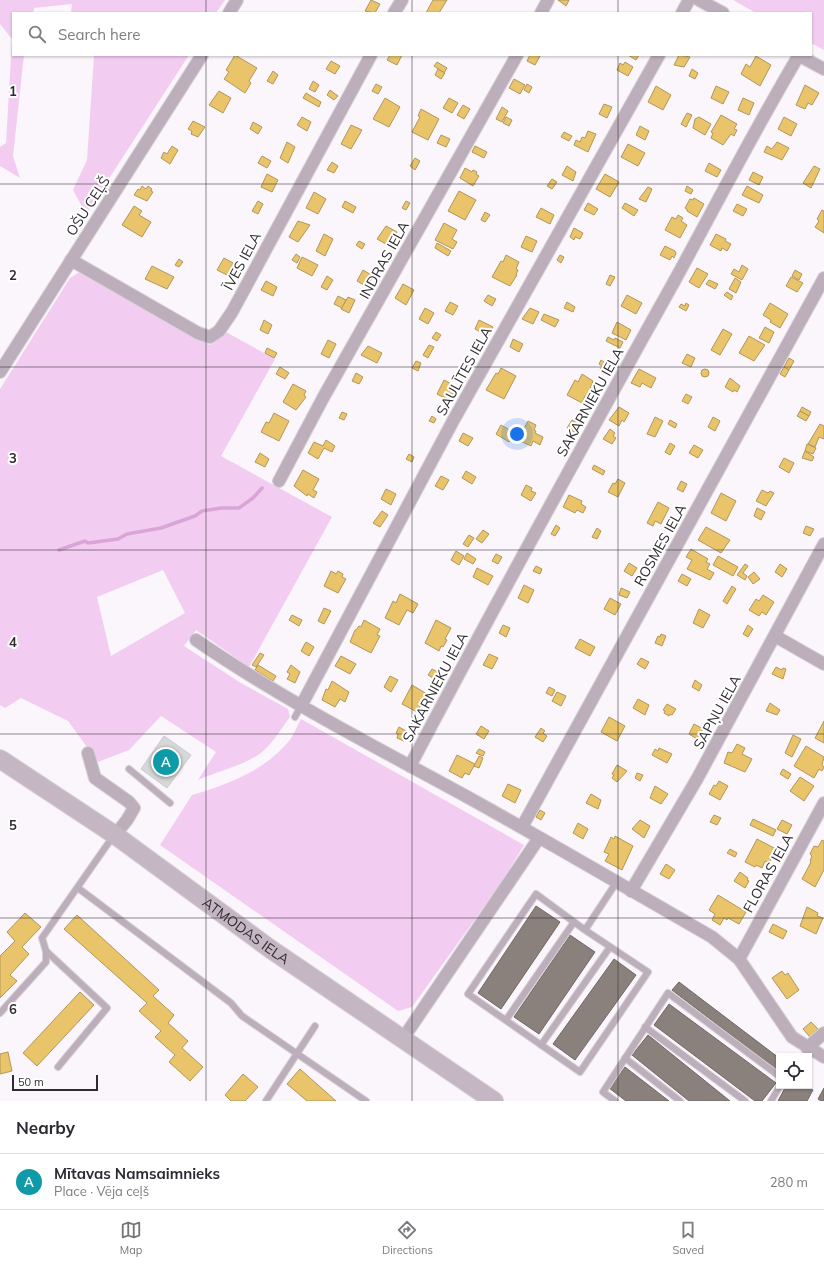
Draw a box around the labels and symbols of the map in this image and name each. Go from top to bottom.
text: 1 [9,83,17,99]
street label: OŠU CEĻŠ [62,173,114,239]
street label: INDRAS IELA [355,217,413,302]
street label: ĪVES IELA [219,228,265,294]
text: 2 [9,267,17,283]
street label: SAULĪTES IELA [432,323,496,419]
street label: SAKARNIEKU IELA [553,344,628,460]
your location [507,424,527,444]
text: 3 [9,450,17,466]
street label: ROSMES IELA [630,500,690,589]
street label: SAKARNIEKU IELA [398,628,472,745]
text: 4 [9,634,17,650]
street label: SAPŅU IELA [689,671,745,752]
pin: A [153,747,179,777]
text: 5 [9,817,17,833]
street label: FLORAS IELA [739,830,797,916]
street label: ATMODAS IELA [199,893,293,969]
text: 6 [9,1001,17,1017]
scale bar [12,1073,98,1092]

